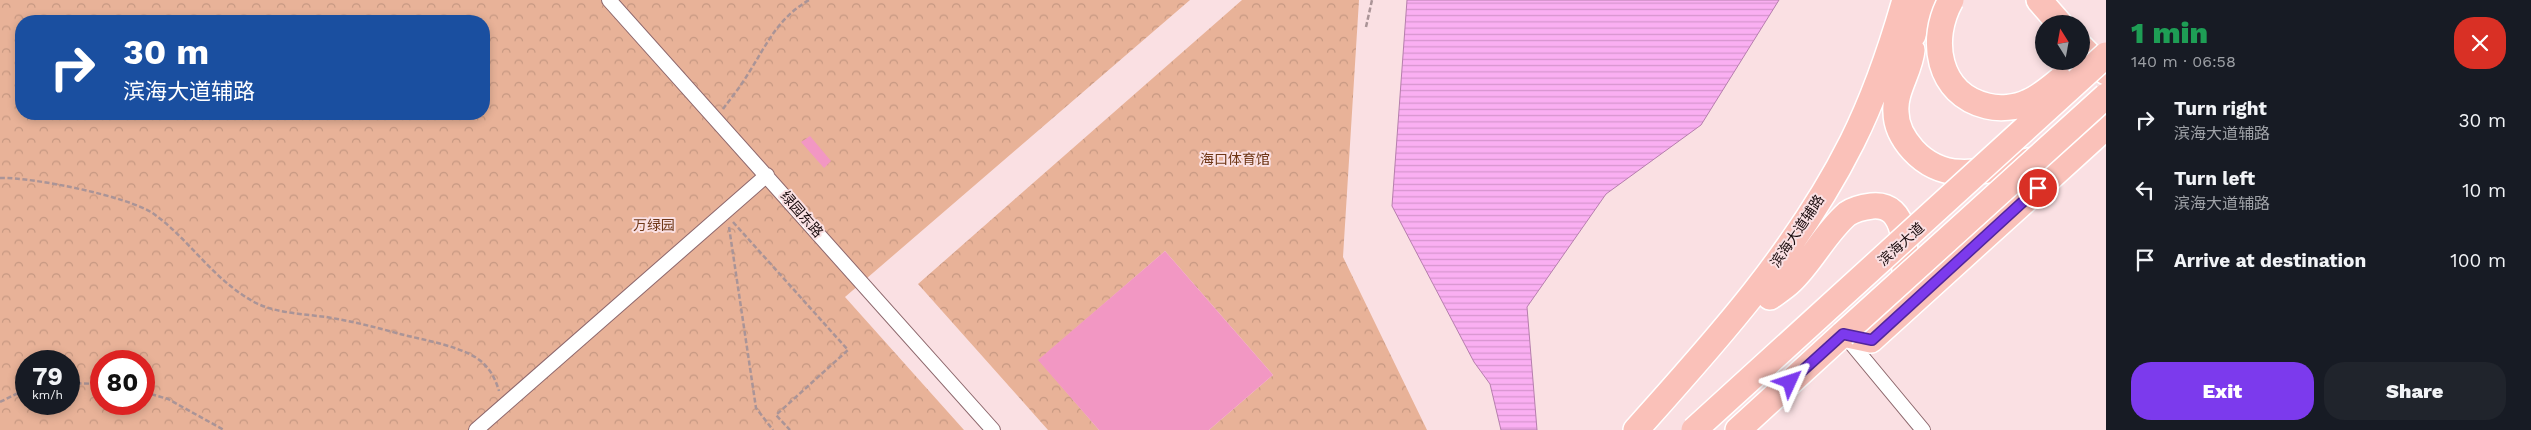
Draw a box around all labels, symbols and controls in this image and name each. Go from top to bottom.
north arrow [2035,15,2090,70]
map controls [2035,15,2090,70]
text: 1 min [2131,15,2208,50]
button: close [2454,17,2506,69]
text: 30 m [123,31,209,73]
icon: right [40,35,105,100]
text: 140 m · 06:58 [2131,52,2236,71]
text: 滨海大道辅路 [123,79,255,104]
text: Turn right [2174,97,2267,120]
icon: right [2131,106,2159,134]
text: 30 m [2459,109,2506,132]
text: 滨海大道辅路 [2174,124,2270,143]
park label: 海口体育馆 [1200,151,1270,167]
pin [2017,167,2059,209]
text: Turn left [2174,167,2255,190]
icon: arrive [2024,174,2052,202]
icon: left [2131,176,2159,204]
text: 10 m [2462,179,2506,202]
street label: 绿园东路 [778,188,826,240]
street label: 滨海大道辅路 [1767,192,1827,270]
text: 滨海大道辅路 [2174,194,2270,213]
park label: 万绿园 [633,217,675,233]
street label: 滨海大道 [1875,219,1927,269]
icon: arrive [2131,246,2159,274]
text: Arrive at destination [2174,249,2366,272]
text: 100 m [2450,249,2506,272]
speed limit sign: 80 [90,350,155,415]
position arrow [1763,355,1815,407]
text: 79 [32,362,63,391]
button: Exit [2131,362,2314,420]
button: Share [2324,362,2506,420]
text: km/h [32,388,63,402]

